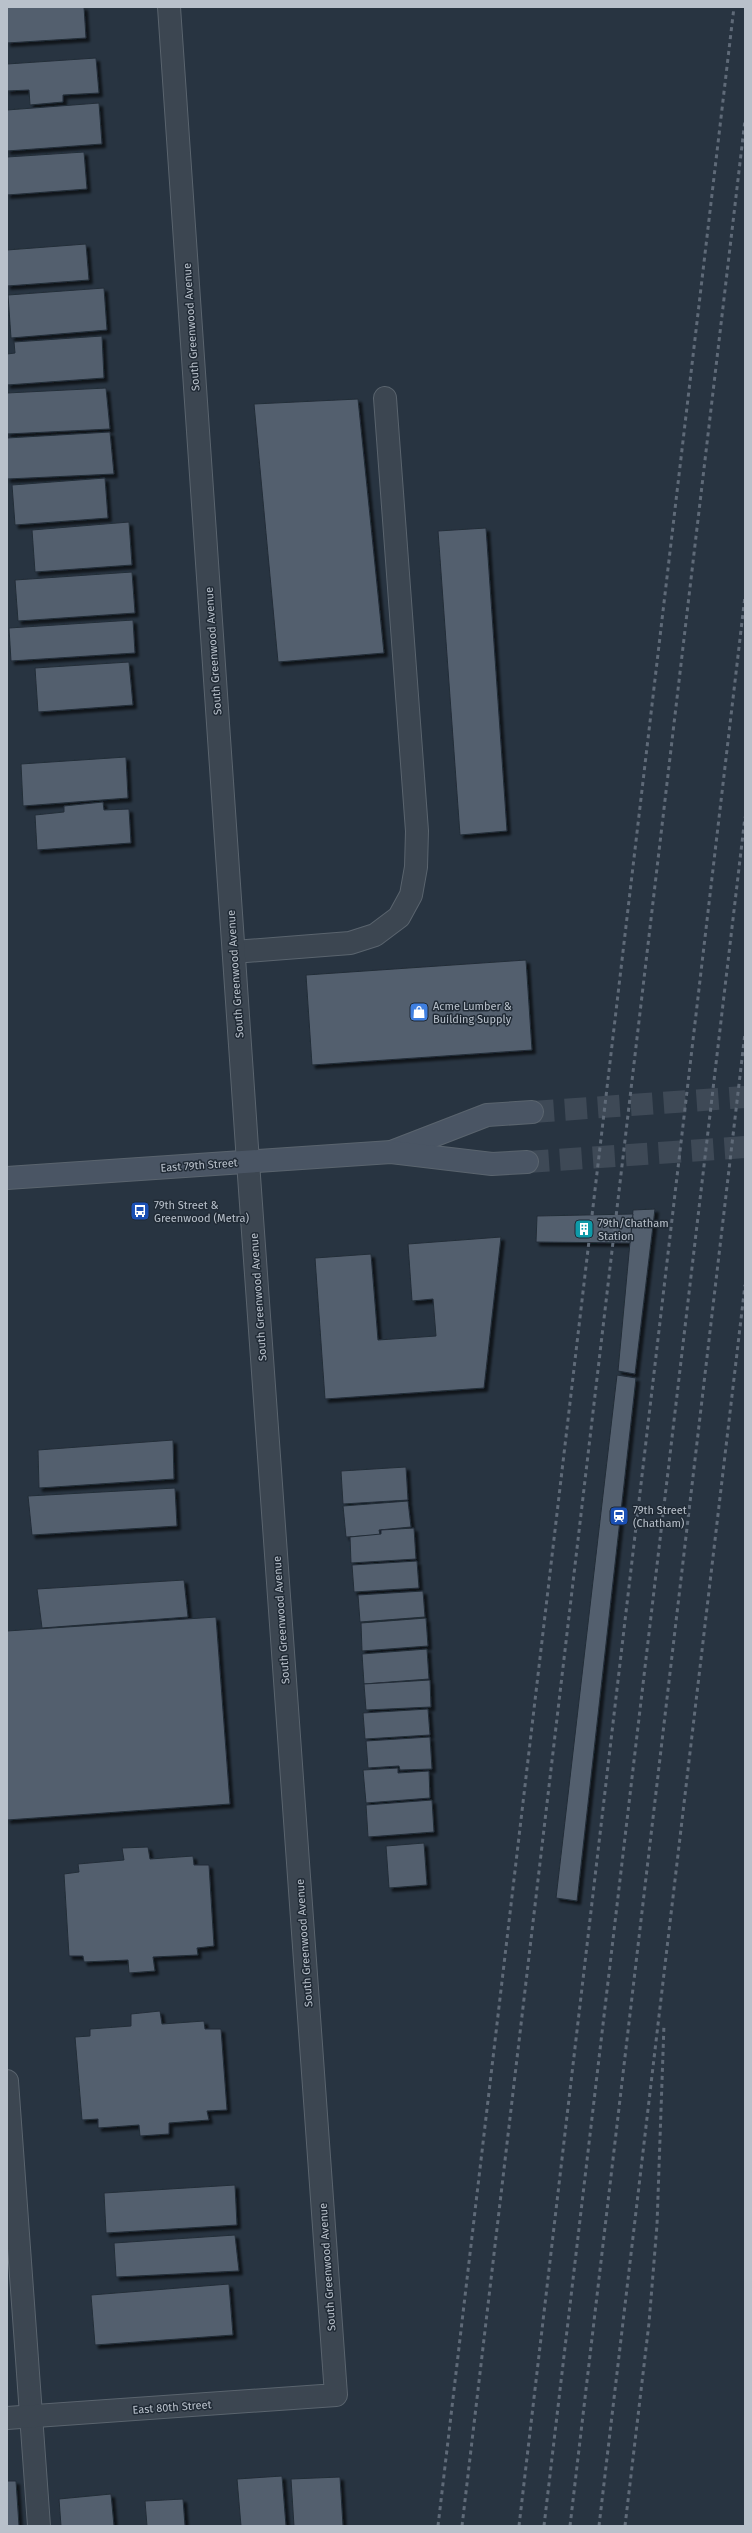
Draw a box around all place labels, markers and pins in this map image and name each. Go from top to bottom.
place label: Acme Lumber & Building Supply [433,1000,512,1026]
shop icon: Acme Lumber & Building Supply [408,1001,430,1023]
place label: 79th Street & Greenwood (Metra) [154,1199,249,1225]
bus stop icon: 79th Street & Greenwood (Metra) [129,1200,151,1222]
place label: 79th/Chatham Station [598,1217,669,1243]
building icon: 79th/Chatham Station [573,1218,595,1240]
place label: 79th Street (Chatham) [633,1504,687,1530]
station icon: 79th Street (Chatham) [608,1505,630,1527]

